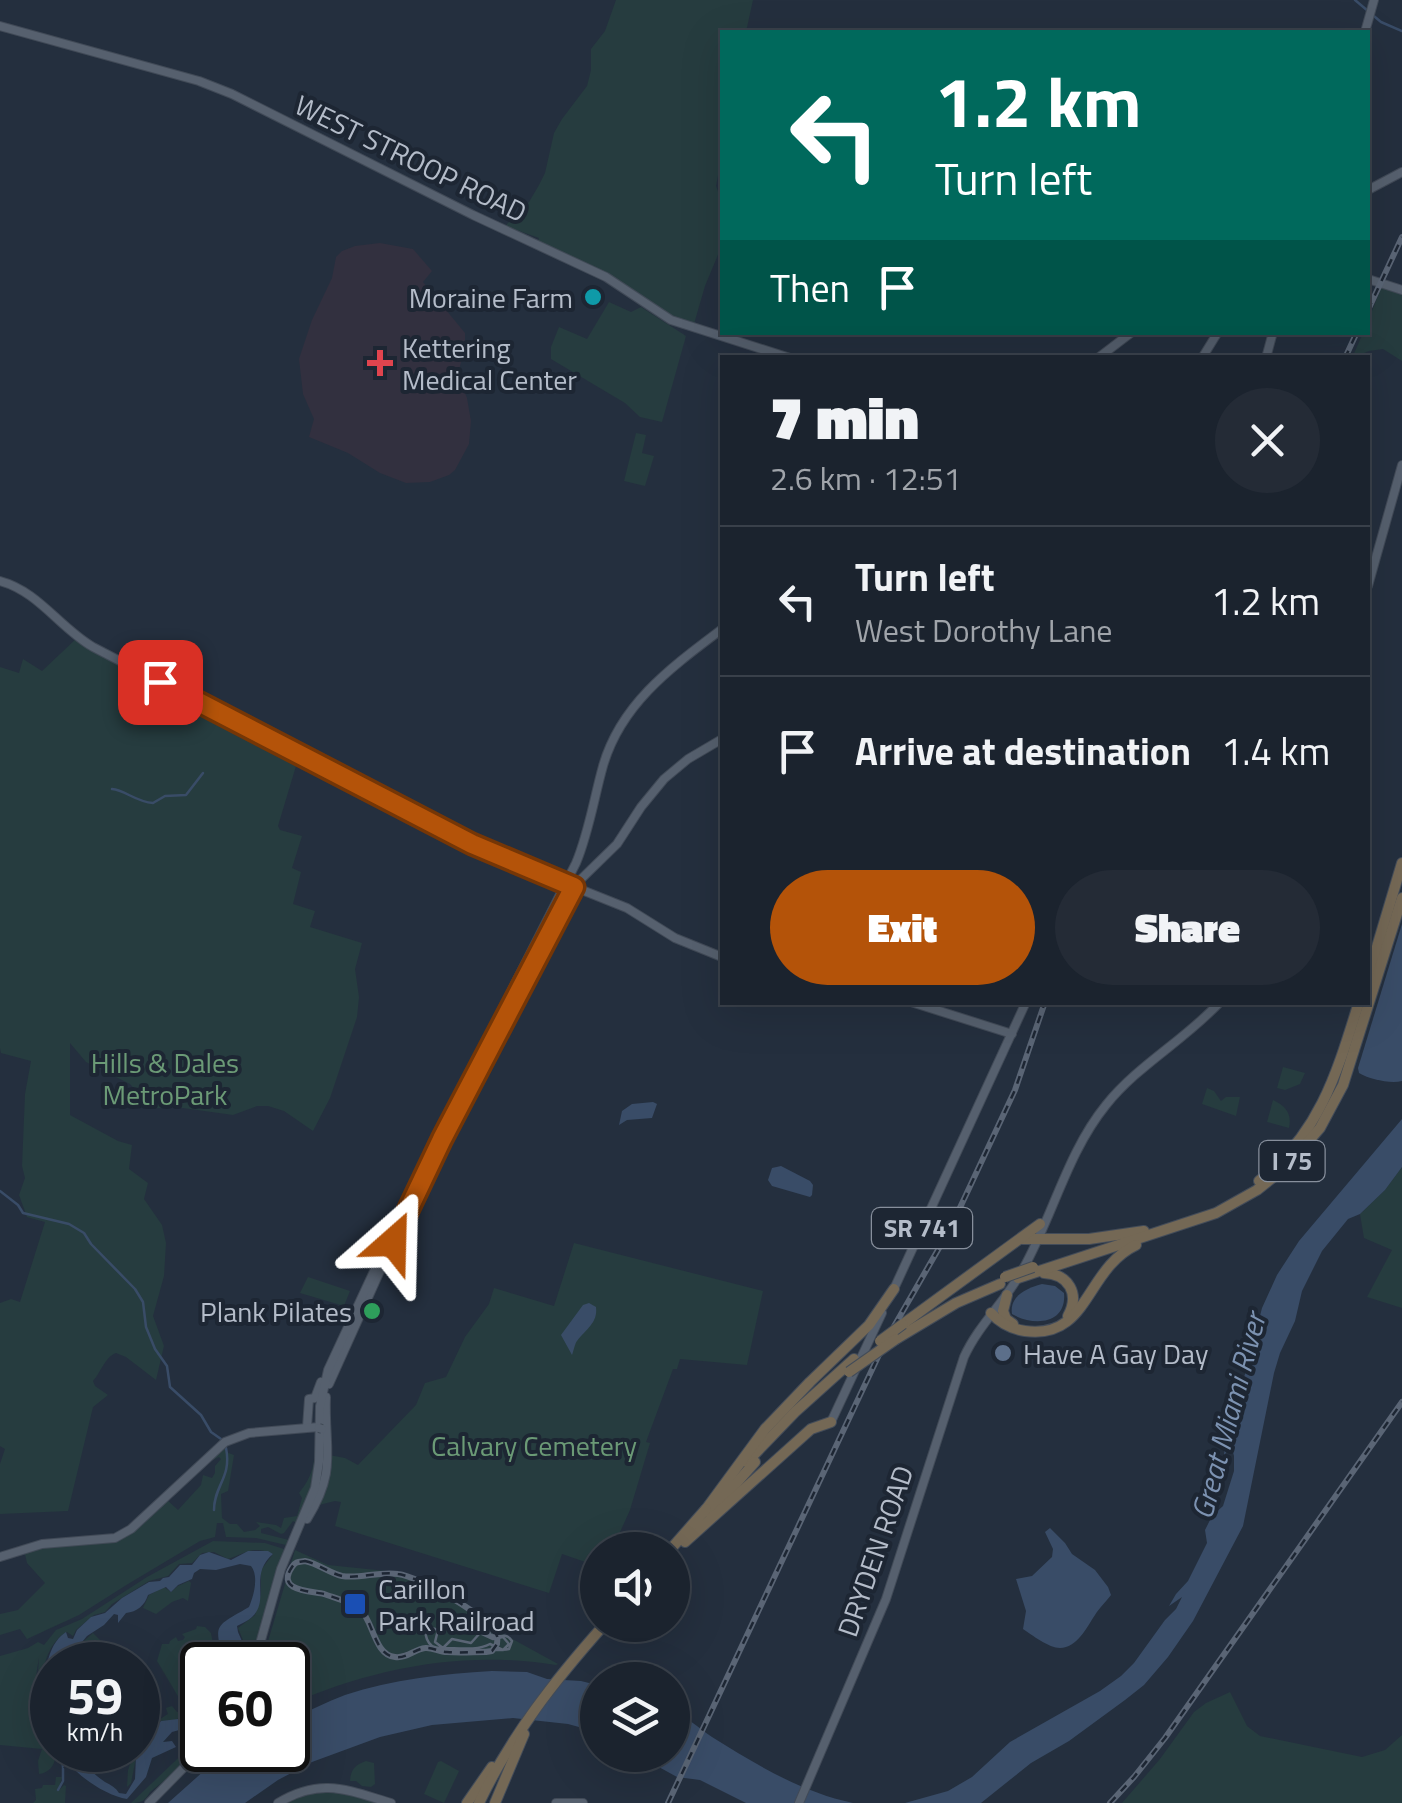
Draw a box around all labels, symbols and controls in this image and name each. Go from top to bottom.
text: 1.2 km [935,48,1142,154]
icon: left [770,70,900,200]
street label: WEST STROOP ROAD [288,83,534,233]
text: Turn left [935,144,1092,212]
text: Then [770,259,850,317]
icon: arrive [870,260,925,315]
place label: Moraine Farm [409,276,573,319]
marker: Moraine Farm [582,286,604,308]
place label: Kettering Medical Center [402,326,577,401]
marker: Kettering Medical Center [367,350,393,376]
text: 7 min [770,371,919,462]
button: close [1215,388,1320,493]
text: 2.6 km · 12:51 [770,454,962,502]
text: Turn left [855,548,995,606]
text: 1.2 km [1211,572,1320,630]
icon: left [770,574,825,629]
text: West Dorothy Lane [855,606,1113,654]
pin [118,640,203,725]
icon: arrive [133,655,188,710]
text: Arrive at destination [855,722,1191,780]
text: 1.4 km [1221,722,1330,780]
icon: arrive [770,724,825,779]
button: Exit [770,870,1035,985]
button: Share [1055,870,1320,985]
park label: Hills & Dales MetroPark [91,1041,239,1116]
road number: I 75 [1260,1141,1324,1181]
position arrow [341,1190,445,1294]
road number: SR 741 [872,1208,972,1248]
place label: Plank Pilates [200,1290,352,1333]
marker: Plank Pilates [361,1300,383,1322]
water label: Great Miami River [1178,1304,1279,1524]
place label: Have A Gay Day [1023,1332,1208,1375]
marker: Have A Gay Day [992,1342,1014,1364]
park label: Calvary Cemetery [431,1424,637,1467]
street label: DRYDEN ROAD [826,1460,924,1642]
map controls [580,1532,690,1772]
button: sound [580,1532,690,1642]
place label: Carillon Park Railroad [378,1567,535,1642]
marker: Carillon Park Railroad [342,1591,368,1617]
speed limit sign: 60 [180,1642,310,1772]
text: 59 [67,1657,123,1733]
button: layers [580,1662,690,1772]
text: km/h [67,1713,123,1751]

